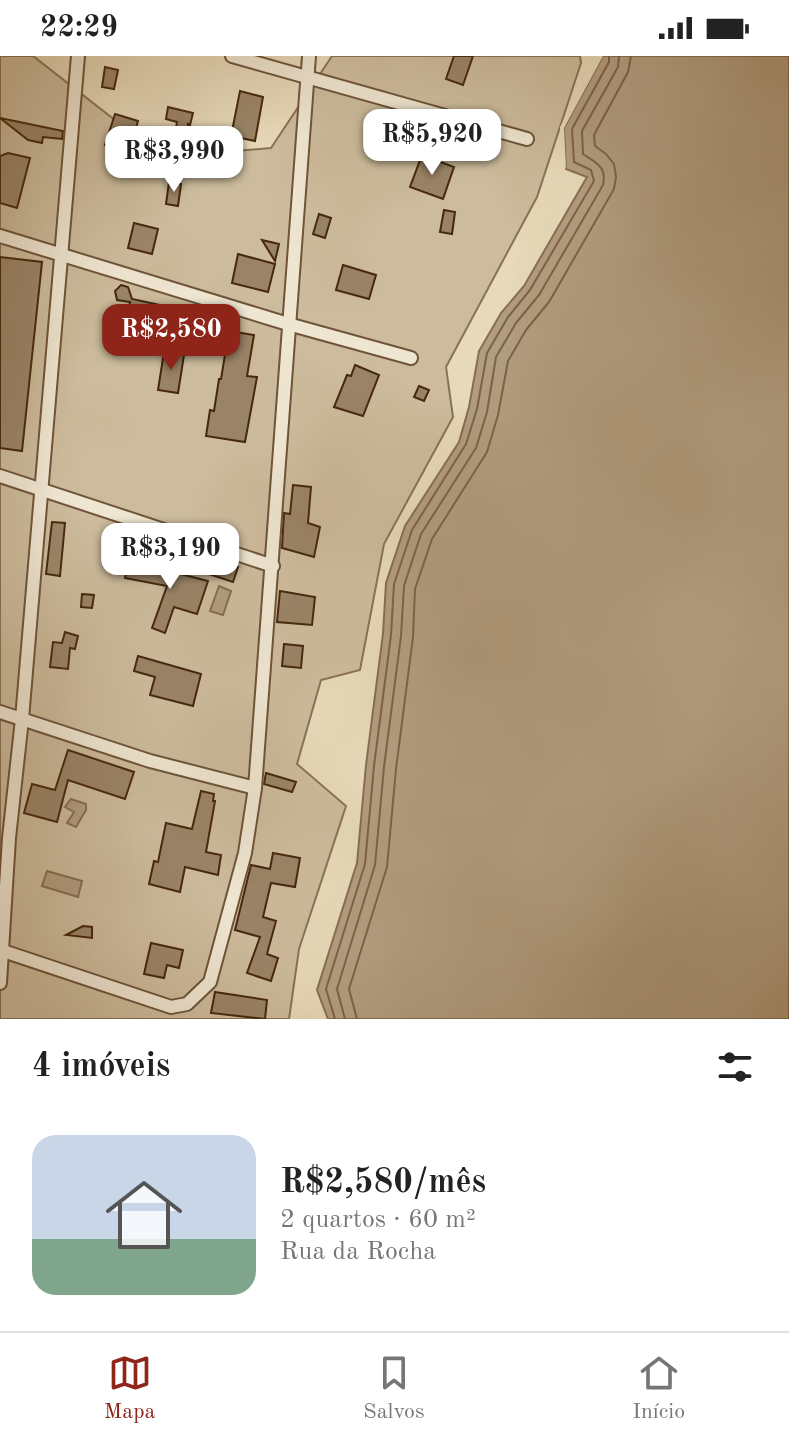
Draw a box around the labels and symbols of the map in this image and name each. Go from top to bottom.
pin: R$5,920 [358,109,506,177]
pin: R$3,990 [100,126,248,194]
pin: R$2,580 [97,304,245,372]
pin: R$3,190 [96,523,244,591]

